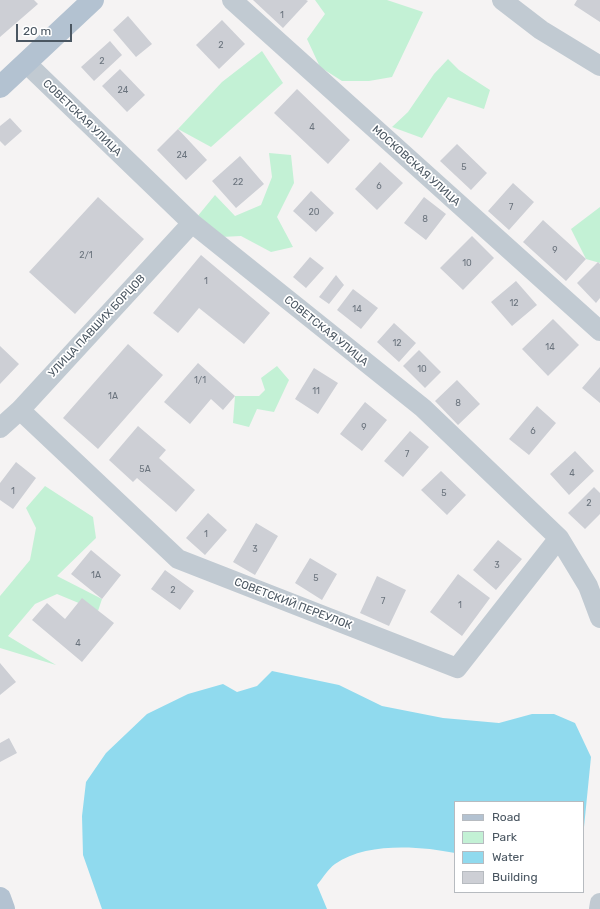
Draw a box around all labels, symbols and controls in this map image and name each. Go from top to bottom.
house number: 1 [280,10,284,20]
scale bar [18,16,74,42]
text: 20 m [23,24,51,38]
house number: 2 [218,40,224,50]
house number: 2 [99,56,105,66]
street label: СОВЕТСКАЯ УЛИЦА [40,77,124,159]
house number: 24 [118,85,128,95]
house number: 4 [309,122,315,132]
street label: МОСКОВСКАЯ УЛИЦА [369,123,463,209]
house number: 24 [177,150,187,160]
house number: 5 [461,162,467,172]
house number: 22 [233,177,243,187]
house number: 6 [376,181,382,191]
house number: 7 [509,202,513,212]
house number: 20 [309,207,319,217]
house number: 8 [422,214,428,224]
house number: 9 [552,245,558,255]
house number: 2/1 [79,250,93,260]
house number: 10 [462,258,472,268]
street label: УЛИЦА ПАВШИХ БОРЦОВ [46,272,148,380]
house number: 1 [204,276,208,286]
street label: СОВЕТСКАЯ УЛИЦА [281,293,371,369]
house number: 12 [509,298,519,308]
house number: 14 [352,304,362,314]
house number: 12 [392,338,402,348]
house number: 14 [545,342,555,352]
house number: 10 [417,364,427,374]
house number: 1/1 [194,375,206,385]
house number: 11 [312,386,320,396]
house number: 1А [108,391,118,401]
house number: 8 [455,398,461,408]
house number: 9 [361,422,367,432]
house number: 6 [530,426,536,436]
house number: 7 [405,449,409,459]
house number: 5А [139,464,151,474]
house number: 4 [569,468,575,478]
house number: 1 [11,486,15,496]
house number: 5 [441,488,447,498]
house number: 2 [586,498,592,508]
house number: 1 [204,529,208,539]
house number: 3 [252,544,258,554]
house number: 3 [494,560,500,570]
house number: 1А [91,570,101,580]
house number: 5 [313,573,319,583]
street label: СОВЕТСКИЙ ПЕРЕУЛОК [232,575,354,633]
house number: 2 [170,585,176,595]
house number: 7 [381,596,385,606]
house number: 1 [458,600,462,610]
house number: 4 [75,638,81,648]
legend [454,801,584,893]
text: Road [492,810,520,824]
text: Park [492,830,517,844]
text: Water [492,850,524,864]
text: Building [492,870,538,884]

